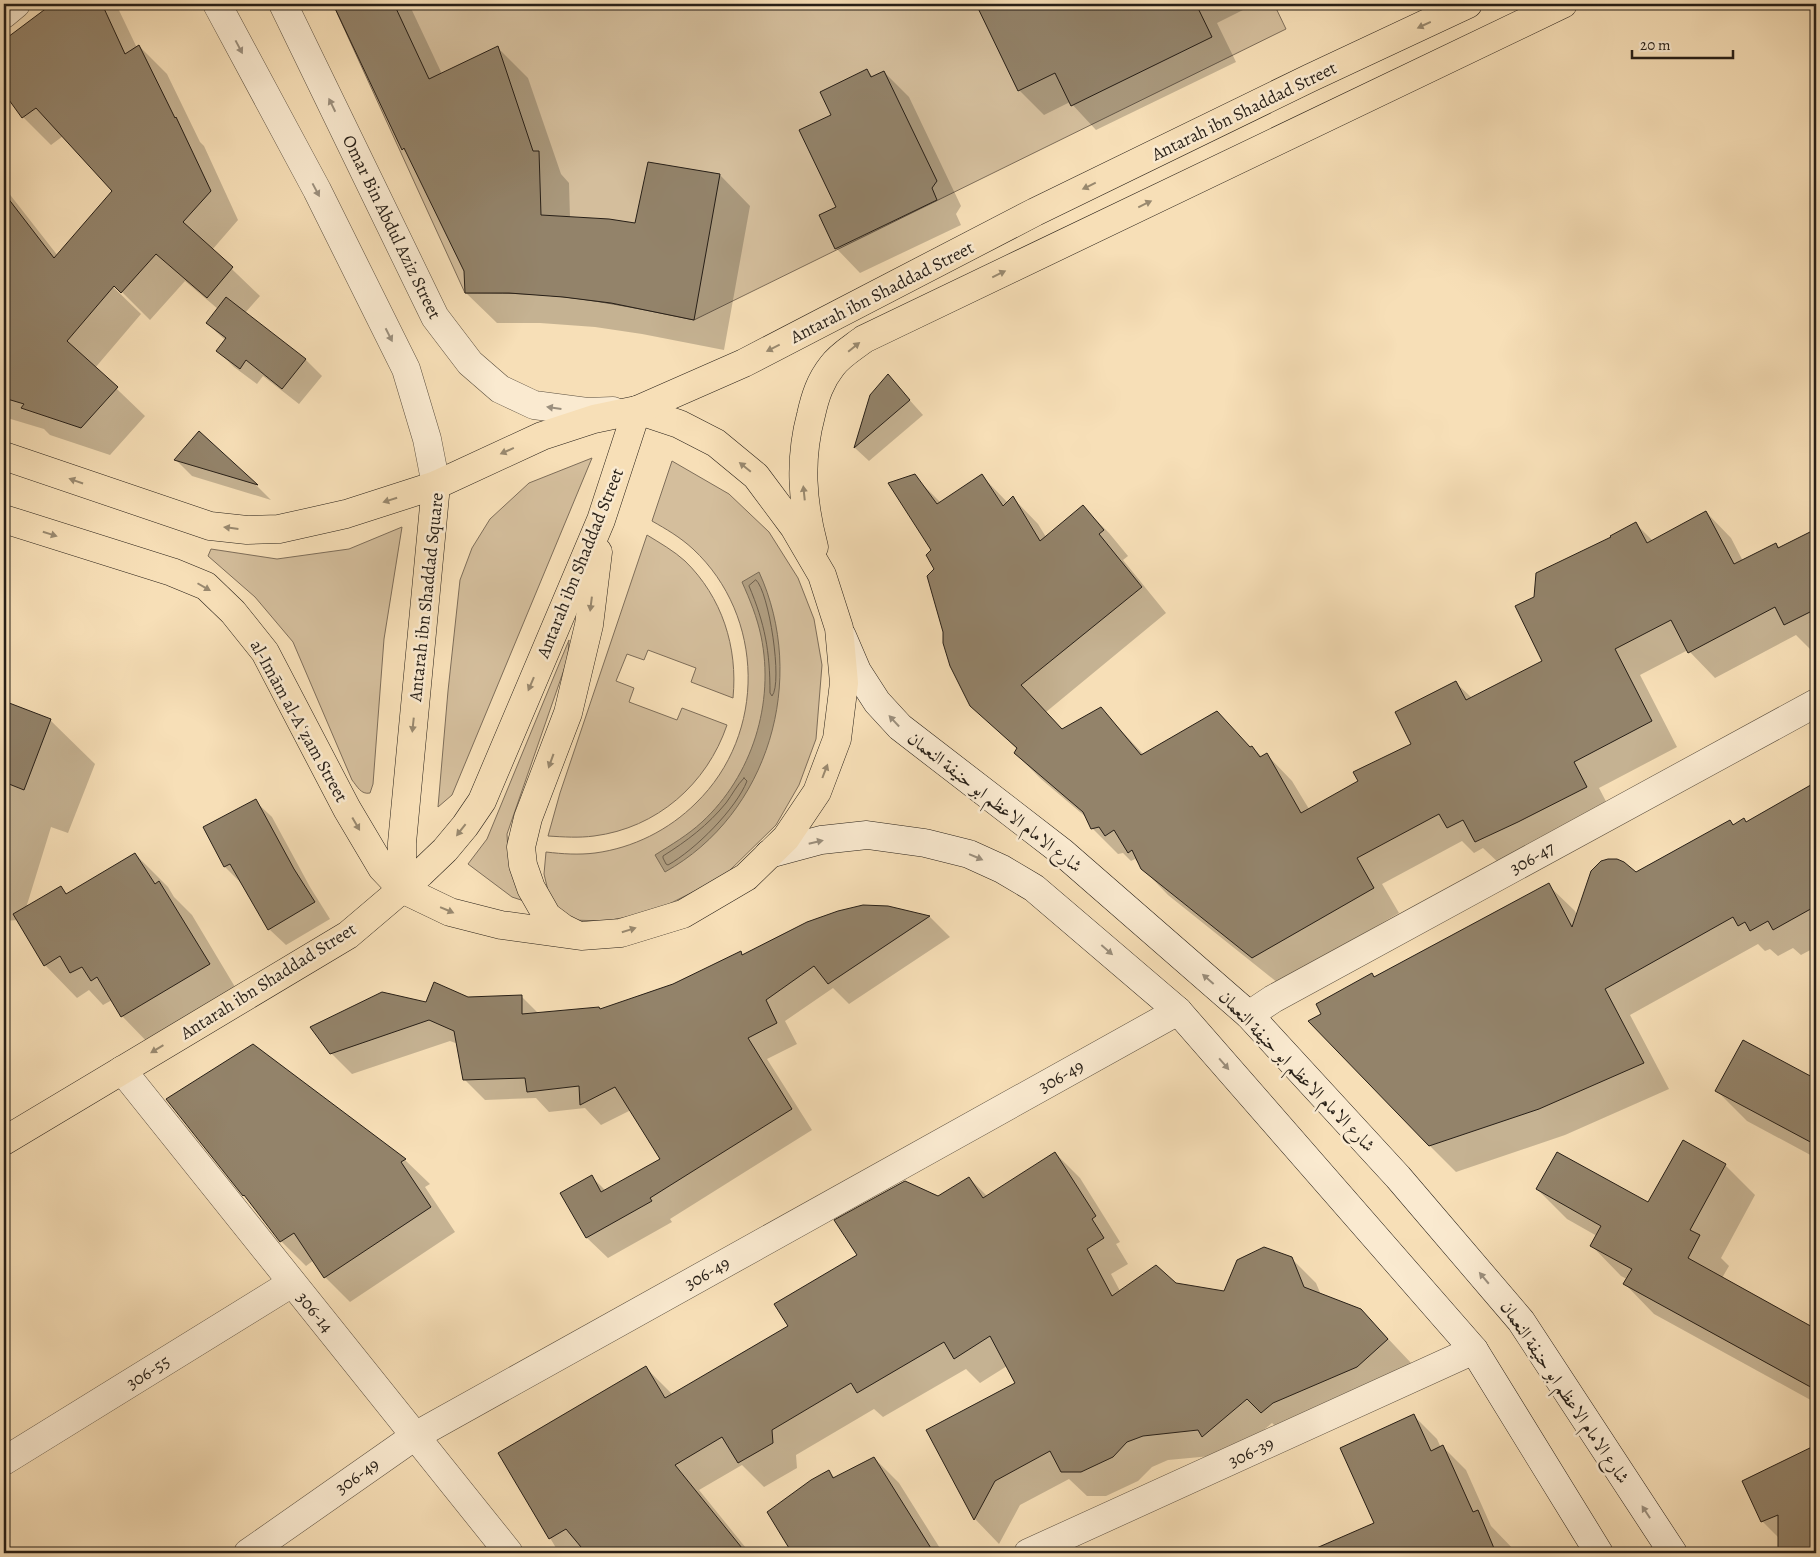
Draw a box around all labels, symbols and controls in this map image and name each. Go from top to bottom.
one-way arrow [1417,21,1431,29]
scale bar [1632,28,1734,60]
text: 20 m [1640,35,1671,55]
one-way arrow [235,40,243,54]
street label: Antarah ibn Shaddad Street [1147,56,1340,167]
one-way arrow [328,98,336,113]
street label: Omar Bin Abdul Aziz Street [337,131,447,323]
one-way arrow [1082,182,1096,190]
one-way arrow [312,183,320,197]
one-way arrow [1138,200,1152,208]
street label: Antarah ibn Shaddad Street [785,235,978,349]
one-way arrow [992,270,1006,278]
one-way arrow [385,328,393,342]
one-way arrow [847,341,860,352]
one-way arrow [766,344,780,352]
one-way arrow [545,403,561,411]
one-way arrow [500,448,514,456]
one-way arrow [739,461,752,472]
street label: Antarah ibn Shaddad Street [531,464,629,662]
one-way arrow [69,477,84,484]
one-way arrow [800,485,808,501]
street label: Antarah ibn Shaddad Square [403,491,449,704]
one-way arrow [382,496,397,504]
one-way arrow [223,524,239,532]
one-way arrow [43,530,58,538]
one-way arrow [197,582,210,591]
one-way arrow [587,596,595,612]
street label: al-Imām al-Aʿẓam Street [244,636,354,806]
one-way arrow [527,677,535,691]
one-way arrow [888,715,900,727]
one-way arrow [409,718,417,734]
street label: شارع الامام الاعظم ابو حنيفة النعمان [900,726,1087,882]
one-way arrow [547,753,554,768]
one-way arrow [821,763,829,778]
one-way arrow [351,818,360,831]
one-way arrow [456,823,467,836]
street label: 306-47 [1505,836,1559,880]
one-way arrow [809,838,824,846]
one-way arrow [969,854,983,862]
one-way arrow [439,907,454,914]
street label: Antarah ibn Shaddad Street [175,917,360,1045]
one-way arrow [622,926,637,934]
one-way arrow [1101,945,1114,956]
one-way arrow [1202,974,1215,985]
street label: شارع الامام الاعظم ابو حنيفة النعمان [1210,985,1381,1160]
one-way arrow [150,1045,163,1054]
street label: 306-49 [1034,1054,1088,1098]
one-way arrow [1218,1057,1229,1070]
street label: 306-49 [680,1251,734,1295]
one-way arrow [1479,1272,1490,1285]
street label: 306-14 [291,1286,339,1338]
street label: شارع الامام الاعظم ابو حنيفة النعمان [1491,1296,1635,1491]
street label: 306-55 [121,1349,175,1395]
street label: 306-39 [1224,1431,1278,1473]
street label: 306-49 [330,1452,384,1500]
one-way arrow [1642,1506,1651,1519]

